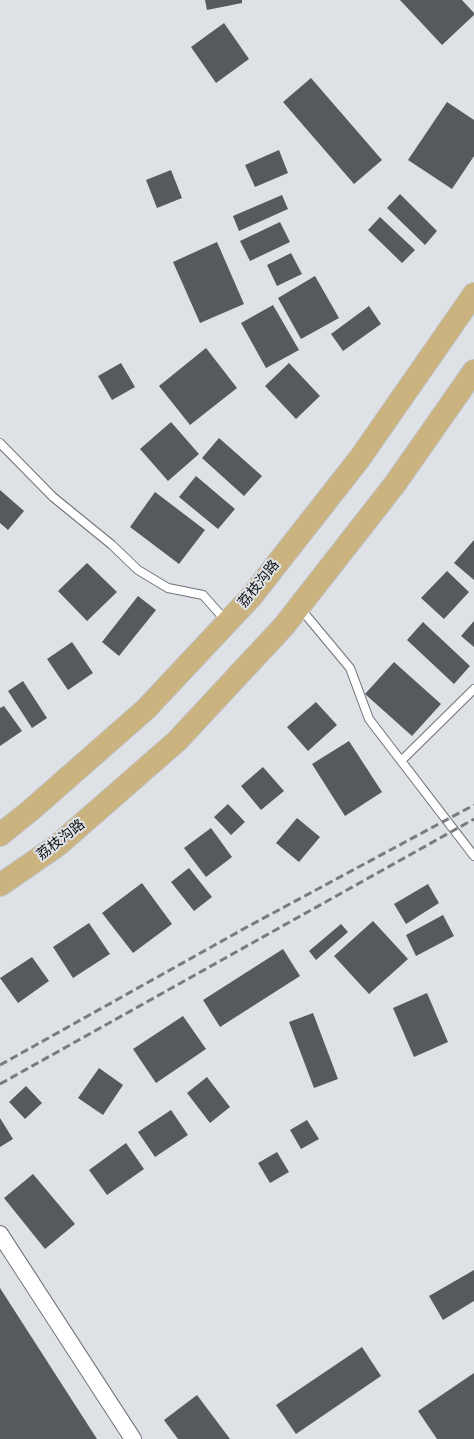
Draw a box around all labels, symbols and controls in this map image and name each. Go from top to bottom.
street label: 荔枝沟路 [235,557,283,611]
street label: 荔枝沟路 [34,816,88,864]

